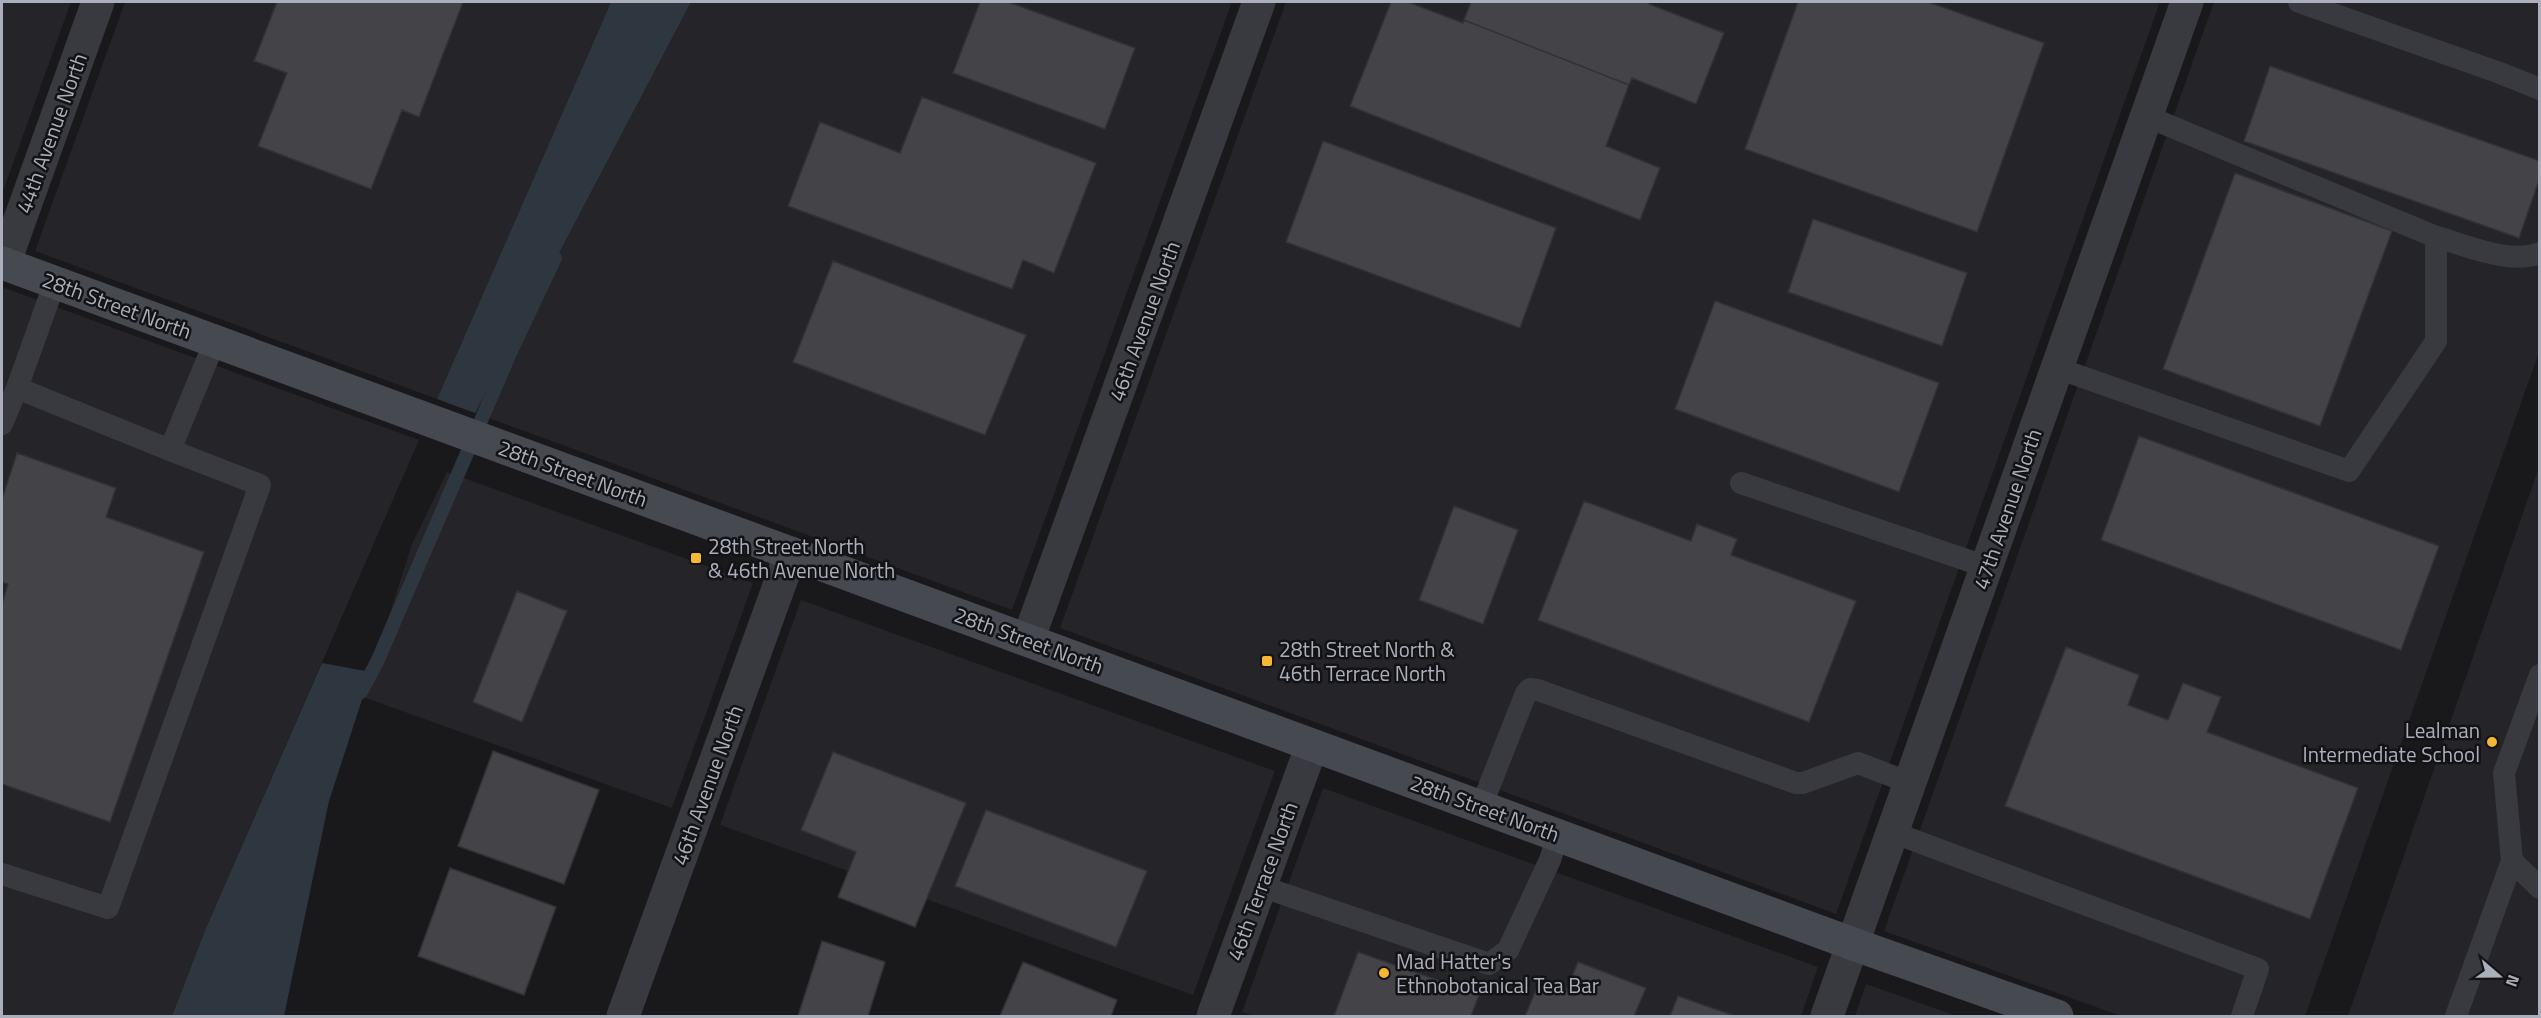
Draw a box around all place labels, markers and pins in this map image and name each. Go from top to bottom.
place label: 28th Street North & 46th Avenue North [708,530,895,586]
marker: 28th Street North & 46th Avenue North [689,551,703,565]
place label: 28th Street North & 46th Terrace North [1279,633,1455,689]
marker: 28th Street North & 46th Terrace North [1260,654,1274,668]
place label: Lealman Intermediate School [2303,714,2480,770]
marker: Lealman Intermediate School [2485,735,2499,749]
place label: Mad Hatter's Ethnobotanical Tea Bar [1396,945,1599,1001]
marker: Mad Hatter's Ethnobotanical Tea Bar [1377,966,1391,980]

